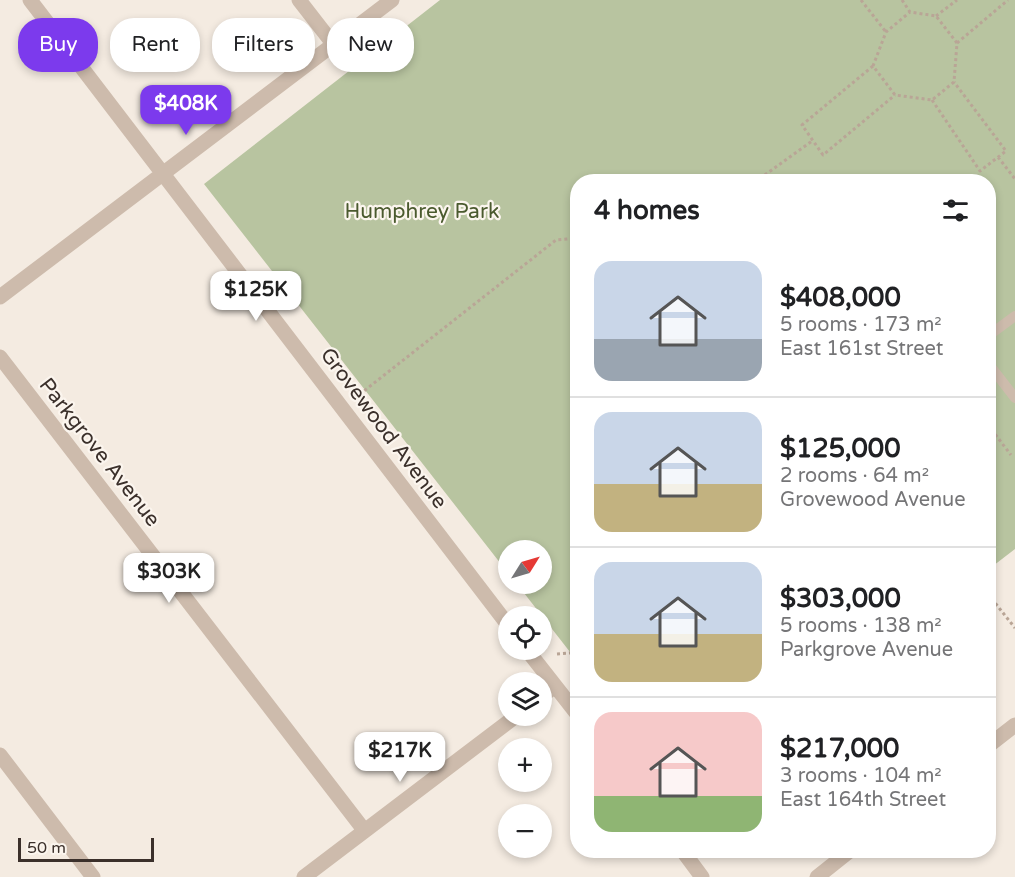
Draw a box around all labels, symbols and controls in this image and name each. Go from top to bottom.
chip: Buy [18,18,98,72]
chip: Rent [110,18,200,72]
chip: Filters [212,18,315,72]
chip: New [327,18,414,72]
pin: $408K [144,85,228,136]
text: $408K [154,92,218,116]
icon: filters [939,194,972,227]
text: 4 homes [594,195,700,226]
park label: Humphrey Park [345,199,499,224]
pin: $125K [214,271,298,322]
text: $125K [224,278,288,302]
text: $408,000 [780,282,901,313]
icon: home [642,285,714,357]
text: 5 rooms · 173 m² [780,313,942,337]
text: East 161st Street [780,337,943,361]
street label: Grovewood Avenue [315,343,452,514]
street label: Parkgrove Avenue [34,373,165,532]
text: $125,000 [780,433,900,464]
icon: home [642,436,714,508]
text: 2 rooms · 64 m² [780,464,929,488]
text: Grovewood Avenue [780,488,966,512]
north arrow [498,540,552,594]
map controls [498,540,552,858]
pin: $303K [127,553,211,604]
text: $303K [137,560,201,584]
text: $303,000 [780,583,901,614]
icon: home [642,586,714,658]
button: locate [498,606,552,660]
text: 5 rooms · 138 m² [780,614,942,638]
text: Parkgrove Avenue [780,638,953,662]
button: layers [498,672,552,726]
pin: $217K [358,732,442,783]
text: $217,000 [780,733,899,764]
icon: home [642,736,714,808]
button: + [498,738,552,792]
text: $217K [368,739,432,763]
text: 3 rooms · 104 m² [780,764,942,788]
text: East 164th Street [780,788,946,812]
button: − [498,804,552,858]
scale bar [18,835,154,862]
text: 50 m [27,838,66,858]

